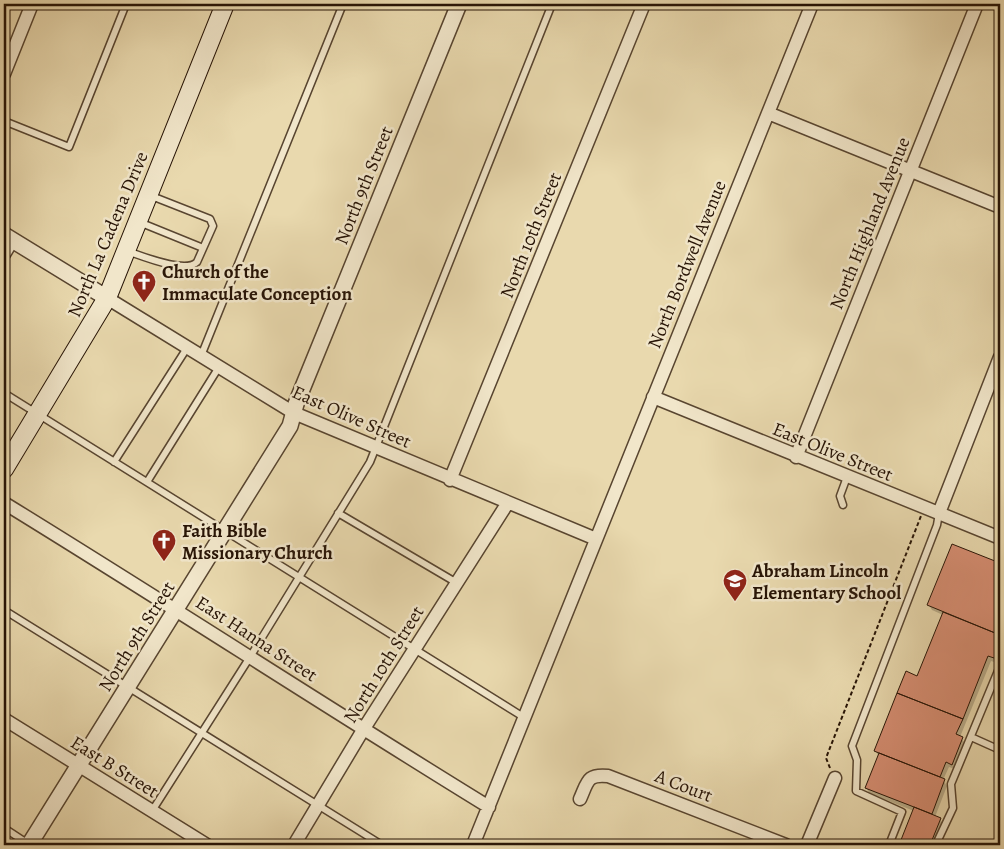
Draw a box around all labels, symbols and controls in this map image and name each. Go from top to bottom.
street label: North 9th Street [328,122,400,249]
street label: North Highland Avenue [823,133,916,313]
street label: North La Cadena Drive [61,148,155,321]
street label: North 10th Street [494,169,568,302]
street label: North Bordwell Avenue [641,176,733,352]
place label: Church of the Immaculate Conception [162,259,352,307]
church icon: Church of the Immaculate Conception [131,269,157,303]
street label: East Olive Street [288,379,415,455]
street label: East Olive Street [769,416,897,488]
place label: Faith Bible Missionary Church [182,518,333,566]
church icon: Faith Bible Missionary Church [151,528,177,562]
place label: Abraham Lincoln Elementary School [751,558,901,606]
school or university icon: Abraham Lincoln Elementary School [722,568,748,602]
street label: North 9th Street [93,576,181,697]
street label: East Hanna Street [191,590,322,688]
street label: North 10th Street [337,601,430,728]
street label: East B Street [66,730,163,804]
street label: A Court [650,763,716,809]

